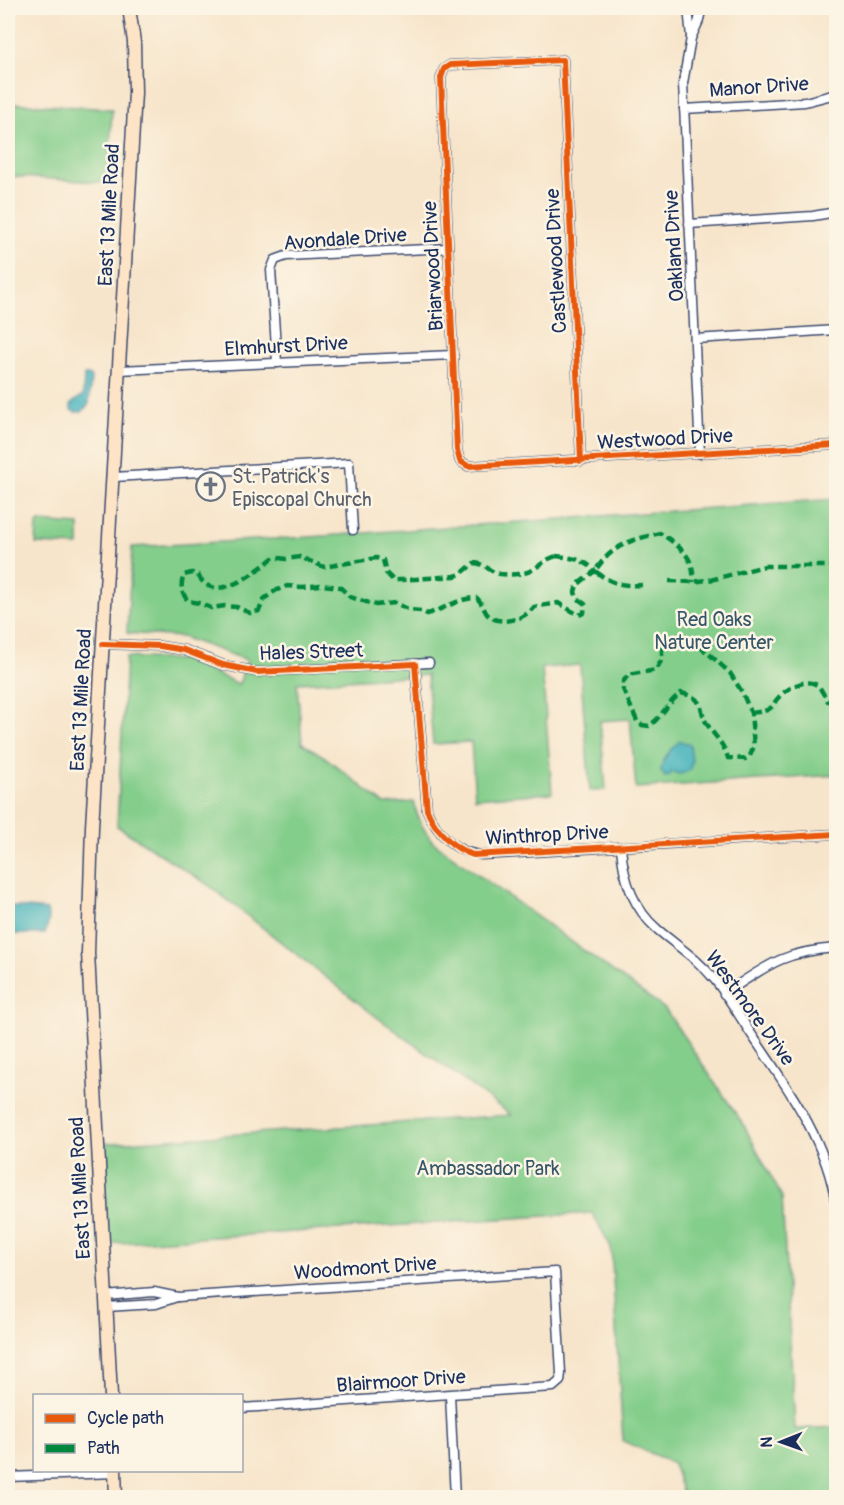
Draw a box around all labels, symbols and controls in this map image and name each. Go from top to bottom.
street label: Manor Drive [708,71,810,103]
street label: East 13 Mile Road [93,143,125,287]
street label: Castlewood Drive [540,188,572,334]
street label: Oakland Drive [659,189,689,303]
street label: Briarwood Drive [417,200,449,332]
street label: Avondale Drive [283,222,408,256]
street label: Elmhurst Drive [224,330,348,362]
street label: Westwood Drive [597,423,734,455]
place label: St. Patrick's Episcopal Church [232,464,372,512]
church icon: St. Patrick's Episcopal Church [195,471,227,503]
park label: Red Oaks Nature Center [654,607,774,655]
street label: East 13 Mile Road [65,628,97,772]
street label: Hales Street [259,638,364,666]
street label: Winthrop Drive [485,819,609,851]
street label: Westmore Drive [700,946,800,1071]
street label: East 13 Mile Road [64,1116,96,1260]
park label: Ambassador Park [416,1156,560,1181]
street label: Woodmont Drive [293,1251,437,1285]
street label: Blairmoor Drive [336,1364,467,1398]
legend [33,1394,243,1472]
text: Cycle path [87,1407,164,1430]
north arrow [751,1412,811,1472]
text: N [757,1436,777,1448]
text: Path [87,1437,120,1460]

